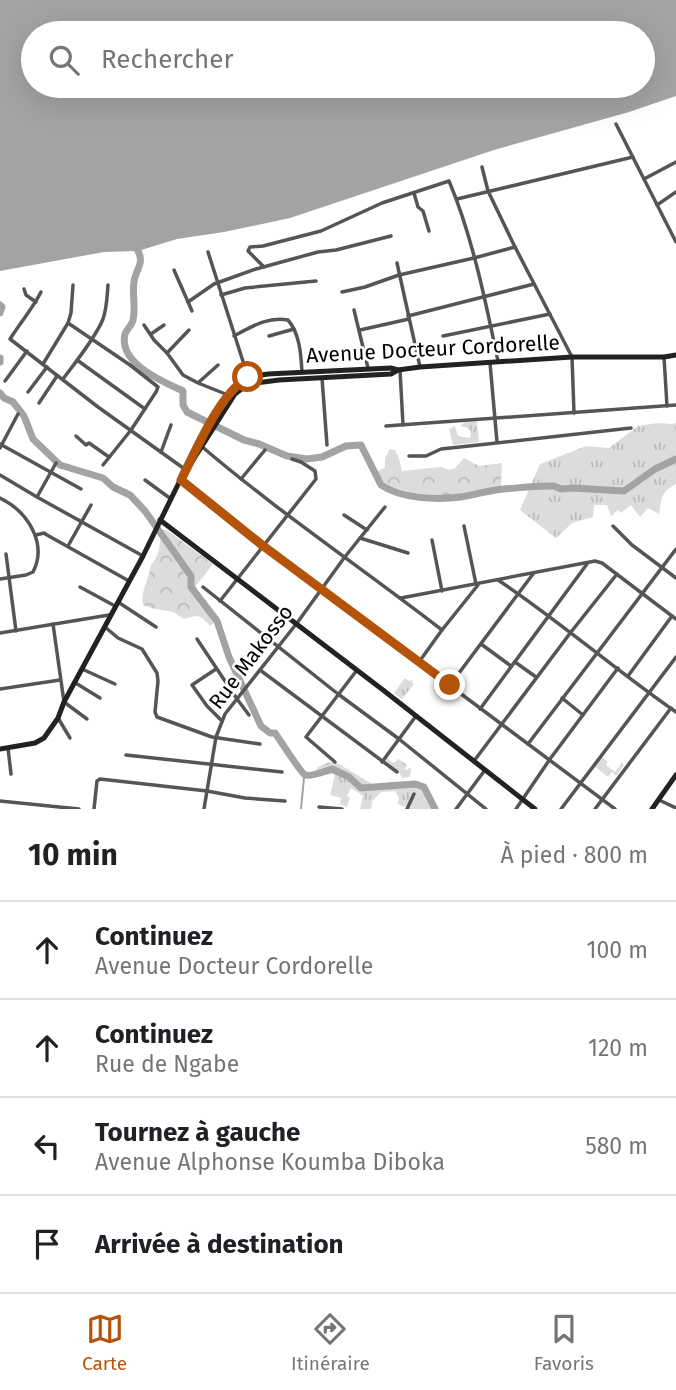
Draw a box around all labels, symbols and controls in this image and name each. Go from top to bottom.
search box [21,21,655,98]
icon: search [45,41,83,79]
text: Rechercher [101,44,233,75]
street label: Avenue Docteur Cordorelle [305,329,561,369]
route start [232,361,263,392]
street label: Rue Makosso [203,600,299,714]
route end [434,669,465,700]
text: 10 min [28,837,118,873]
text: À pied · 800 m [500,841,648,869]
text: Continuez [95,921,213,952]
icon: ahead [28,931,66,969]
text: 100 m [587,936,648,964]
text: Avenue Docteur Cordorelle [95,952,373,980]
text: Continuez [95,1019,213,1050]
icon: ahead [28,1029,66,1067]
text: 120 m [588,1034,648,1062]
text: Rue de Ngabe [95,1050,239,1078]
text: Tournez à gauche [95,1117,300,1148]
icon: left [28,1127,66,1165]
text: 580 m [585,1132,648,1160]
text: Avenue Alphonse Koumba Diboka [95,1148,445,1176]
icon: arrive [28,1225,66,1263]
text: Arrivée à destination [95,1229,344,1260]
tab: Carte [82,1310,127,1375]
tab: Itinéraire [291,1310,370,1375]
tab: Favoris [534,1310,594,1375]

